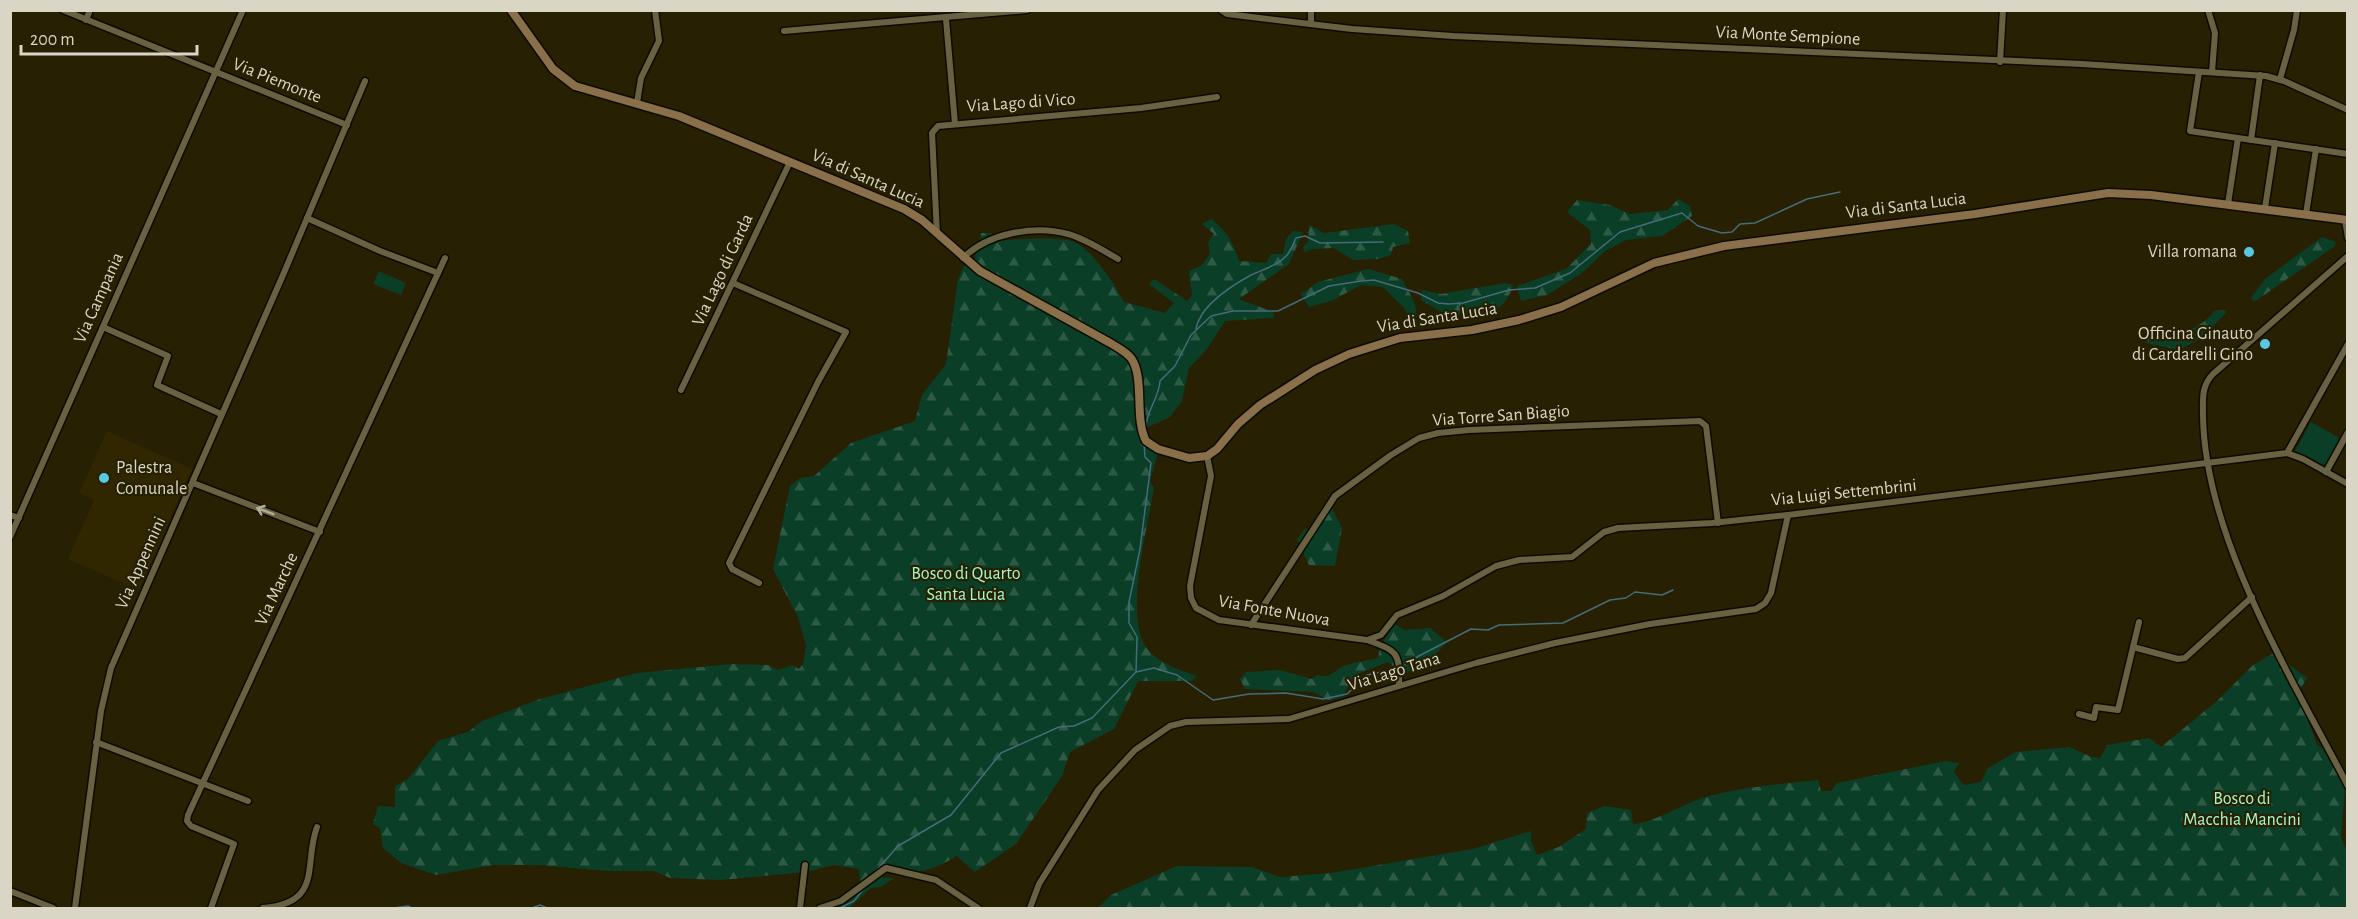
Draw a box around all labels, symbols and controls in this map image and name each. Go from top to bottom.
scale bar [21,18,196,56]
street label: Via Monte Sempione [1715,23,1861,49]
text: 200 m [30,31,75,49]
street label: Via Piemonte [230,55,324,107]
street label: Via Lago di Vico [966,90,1076,116]
street label: Via di Santa Lucia [809,146,927,212]
street label: Via di Santa Lucia [1845,190,1967,222]
street label: Via Lago di Garda [689,211,757,329]
place label: Villa romana [2148,243,2237,261]
marker: Villa romana [2242,245,2256,259]
street label: Via Campania [71,250,127,346]
street label: Via di Santa Lucia [1376,300,1498,336]
place label: Officina Ginauto di Cardarelli Gino [2132,325,2253,364]
marker: Officina Ginauto di Cardarelli Gino [2258,337,2272,351]
street label: Via Torre San Biagio [1432,402,1571,430]
place label: Palestra Comunale [116,459,187,498]
marker: Palestra Comunale [97,471,111,485]
street label: Via Luigi Settembrini [1770,476,1918,510]
one-way arrow [256,505,275,516]
street label: Via Appennini [113,514,169,612]
street label: Via Marche [252,550,302,628]
park label: Bosco di Quarto Santa Lucia [911,565,1021,604]
street label: Via Fonte Nuova [1217,592,1331,630]
street label: Via Lago Tana [1346,649,1442,695]
park label: Bosco di Macchia Mancini [2183,790,2301,829]

